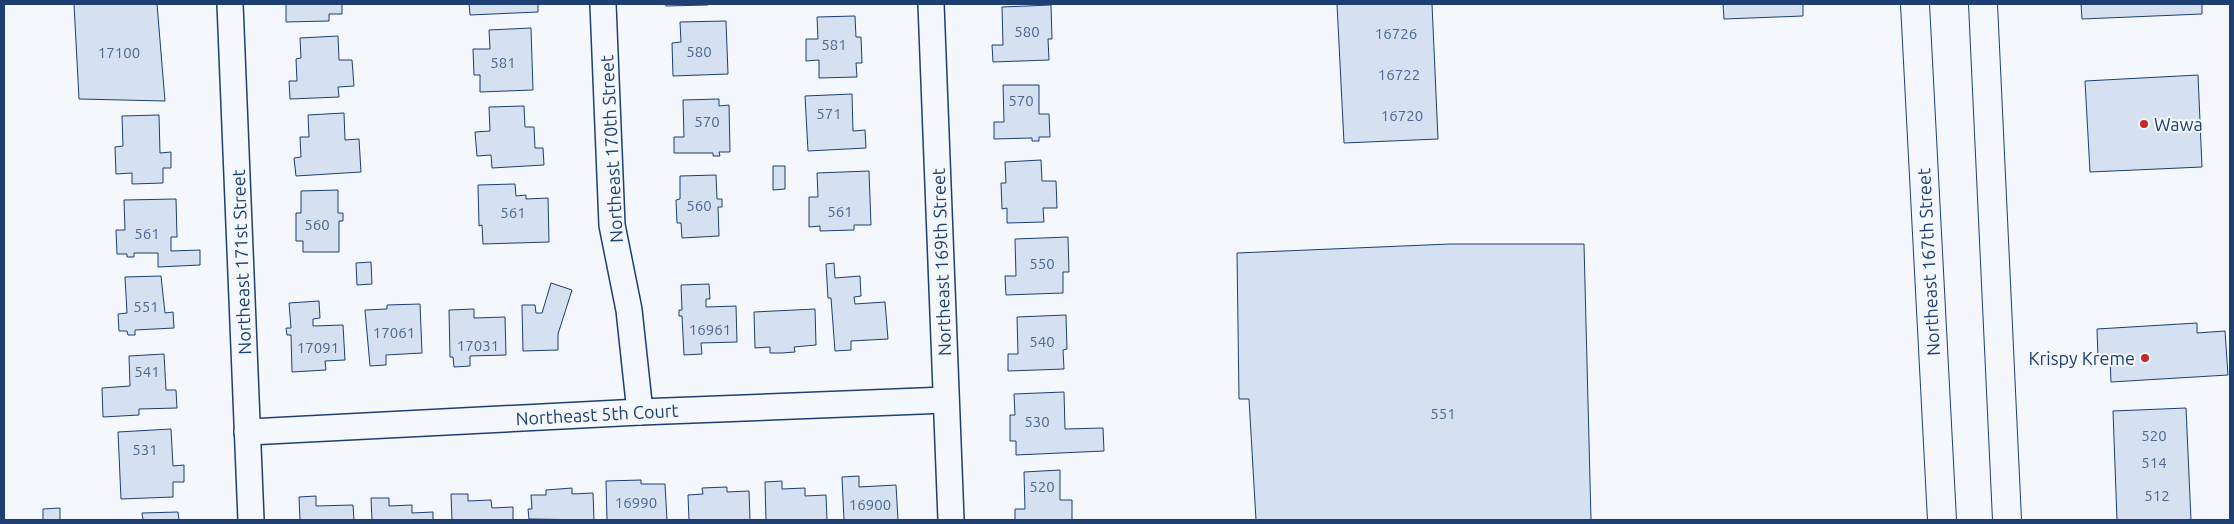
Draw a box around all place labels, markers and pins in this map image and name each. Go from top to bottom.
place label: Wawa [2154,114,2203,134]
marker: Wawa [2138,118,2150,130]
place label: Krispy Kreme [2029,348,2135,368]
marker: Krispy Kreme [2139,352,2151,364]

